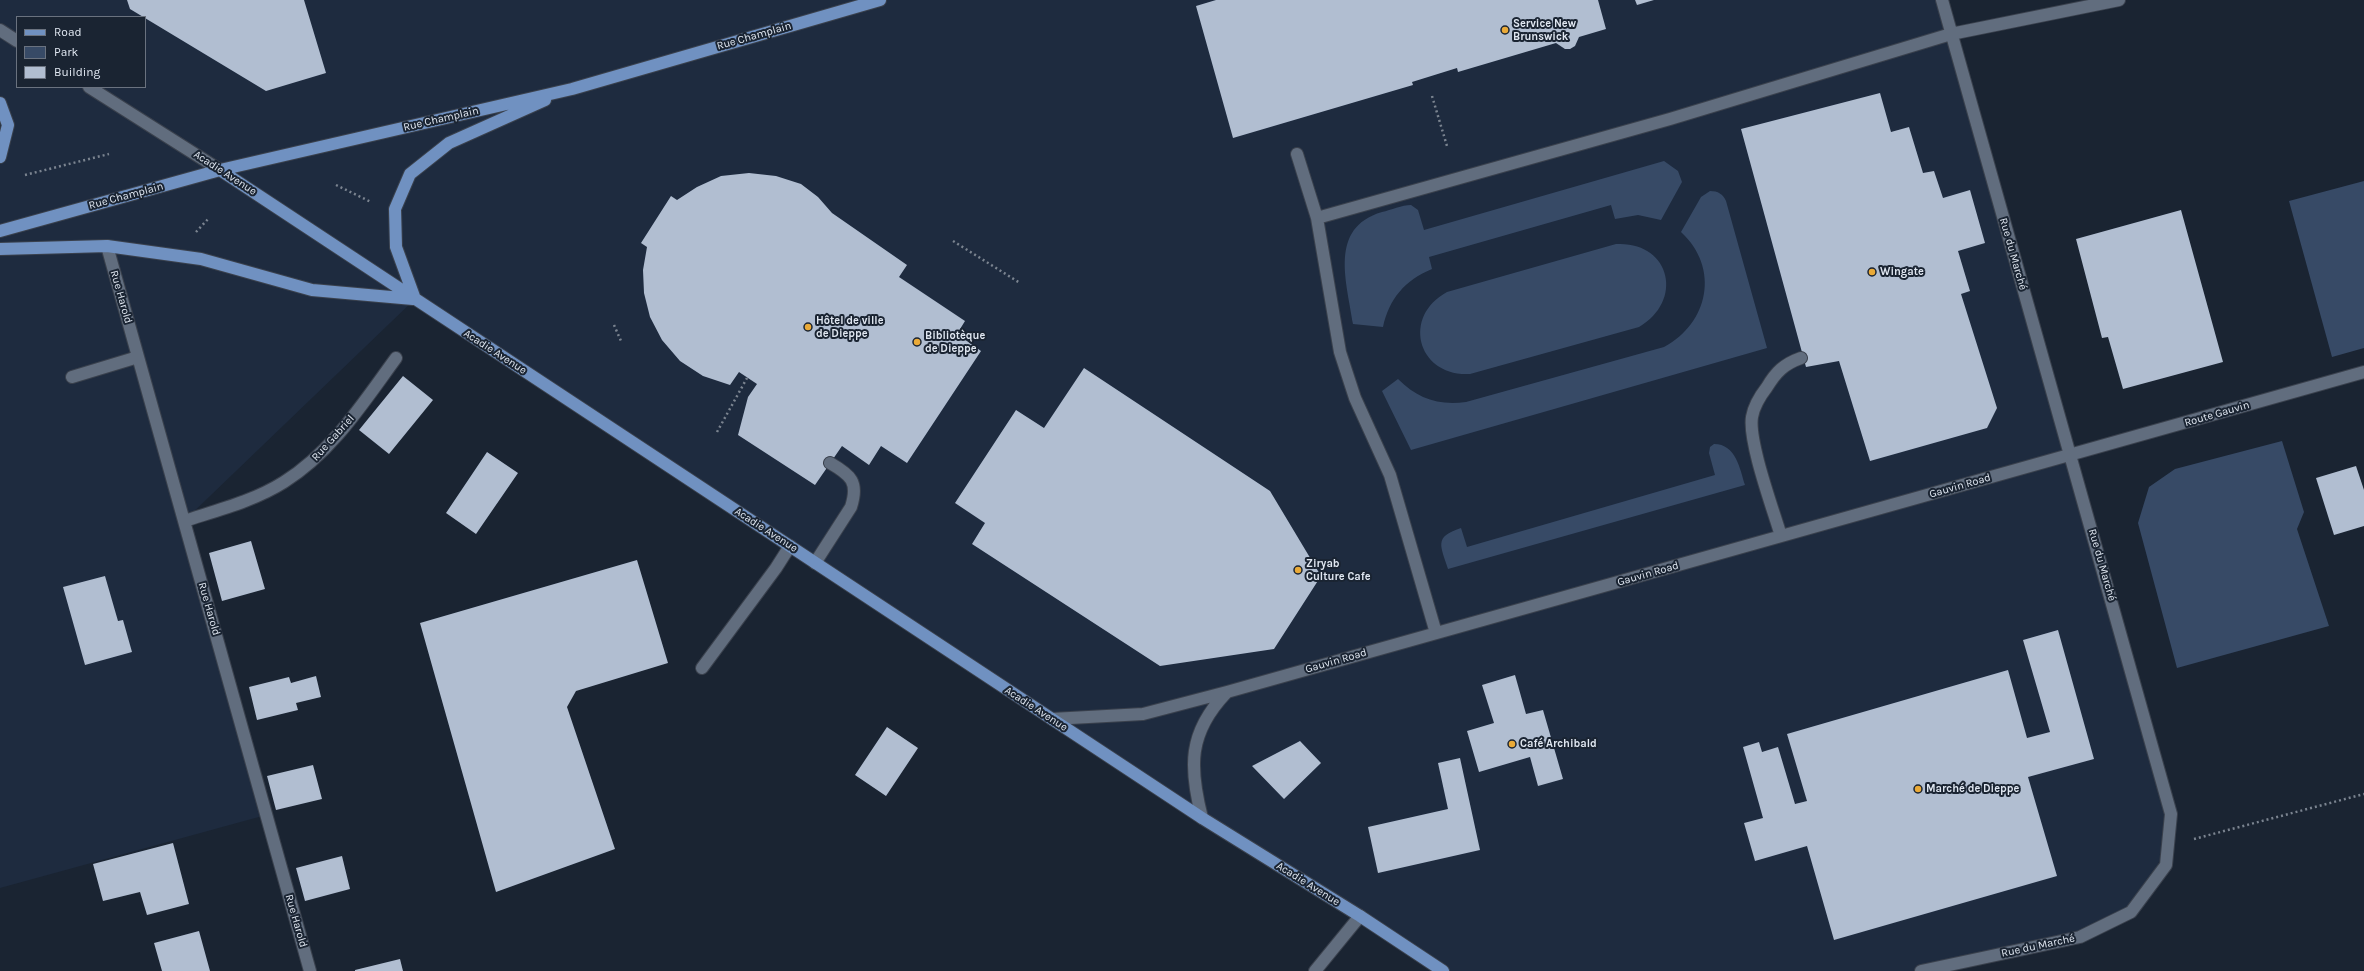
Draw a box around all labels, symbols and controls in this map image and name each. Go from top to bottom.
legend [16,16,146,88]
place label: Service New Brunswick [1513,17,1576,43]
street label: Rue Champlain [715,19,793,53]
text: Road [54,25,82,39]
marker: Service New Brunswick [1500,25,1510,35]
text: Park [54,45,78,59]
text: Building [54,65,100,79]
street label: Rue Champlain [402,104,480,134]
street label: Acadie Avenue [191,148,259,198]
street label: Rue Champlain [87,180,165,212]
street label: Rue du Marché [1996,216,2030,292]
place label: Wingate [1880,265,1924,279]
marker: Wingate [1867,267,1877,277]
street label: Rue Harold [107,269,135,325]
place label: Hôtel de ville de Dieppe [816,314,884,340]
marker: Hôtel de ville de Dieppe [803,322,813,332]
street label: Acadie Avenue [461,327,529,377]
place label: Bibliotèque de Dieppe [925,329,985,355]
marker: Bibliotèque de Dieppe [912,337,922,347]
street label: Route Gauvin [2183,398,2251,430]
street label: Rue Gabriel [309,412,357,464]
street label: Gauvin Road [1928,471,1992,501]
street label: Acadie Avenue [732,505,800,555]
street label: Rue du Marché [2085,527,2119,603]
place label: Ziryab Culture Cafe [1306,557,1371,583]
street label: Gauvin Road [1616,559,1680,589]
marker: Ziryab Culture Cafe [1293,565,1303,575]
street label: Rue Harold [195,581,223,637]
street label: Gauvin Road [1304,646,1368,676]
street label: Acadie Avenue [1002,684,1070,734]
place label: Café Archibald [1520,737,1597,751]
marker: Café Archibald [1507,739,1517,749]
place label: Marché de Dieppe [1926,782,2019,796]
marker: Marché de Dieppe [1913,784,1923,794]
street label: Acadie Avenue [1274,859,1342,909]
street label: Rue Harold [282,893,310,949]
street label: Rue du Marché [2000,932,2076,960]

